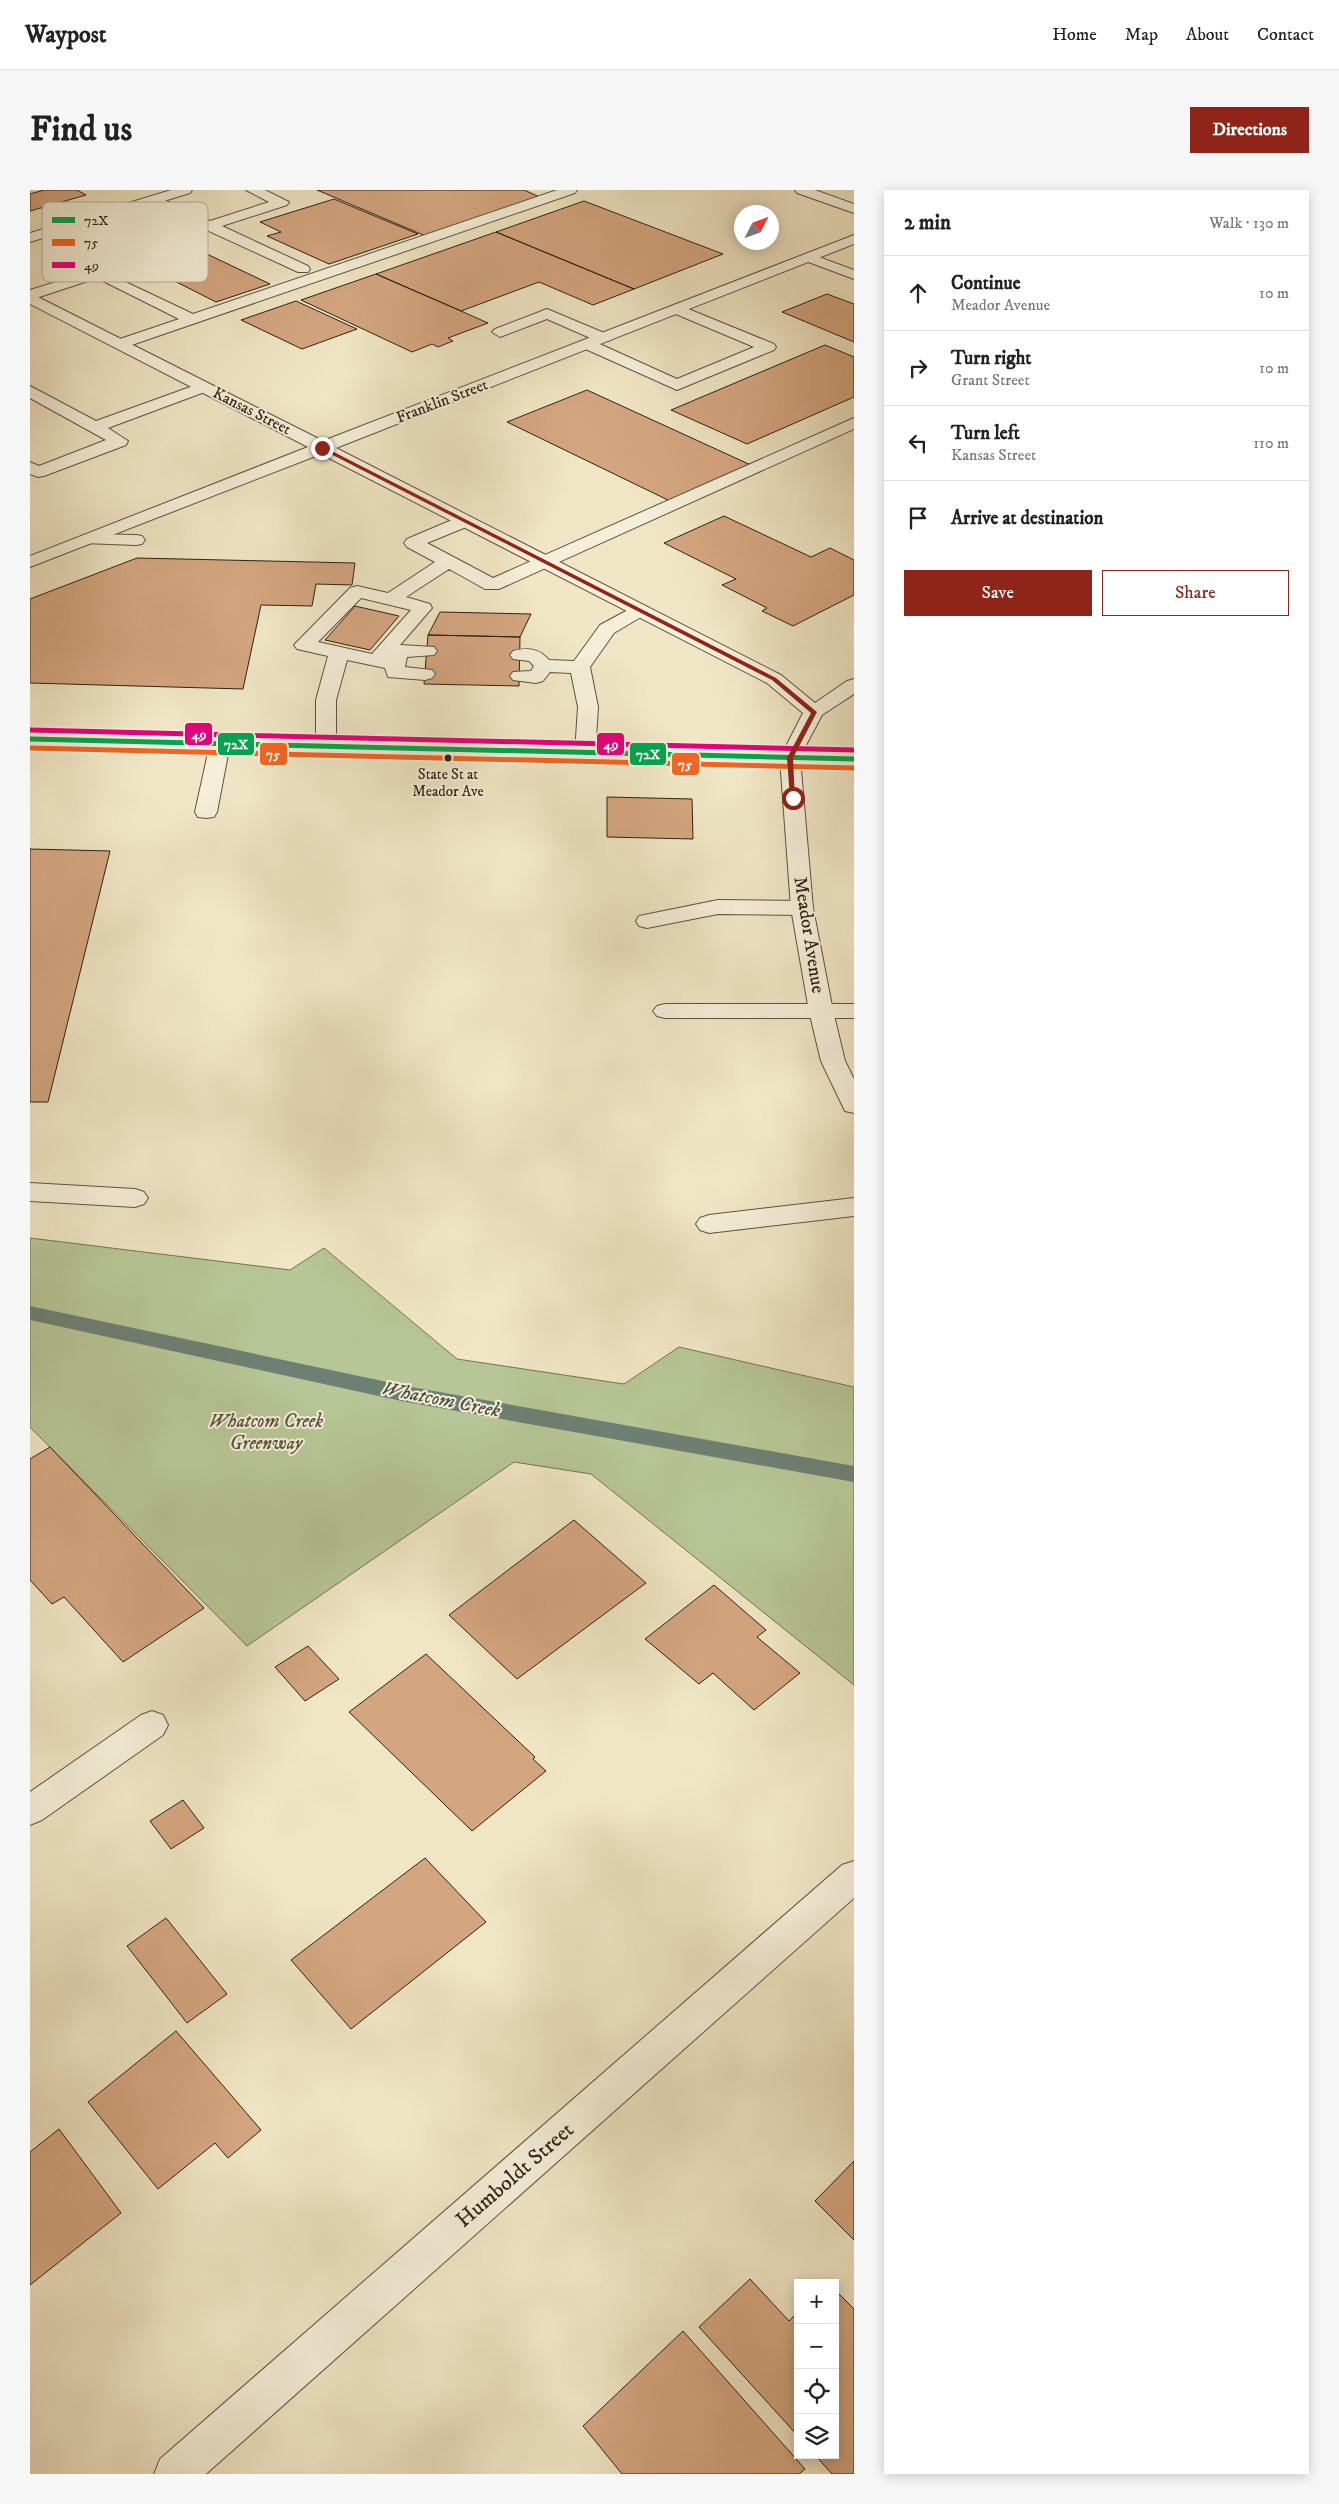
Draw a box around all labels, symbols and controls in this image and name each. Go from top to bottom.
text: Waypost [25,20,106,50]
text: Home [1052,24,1097,46]
text: Map [1125,24,1158,46]
text: About [1186,24,1229,46]
text: Contact [1257,24,1314,46]
button: Directions [1190,107,1309,153]
text: Find us [30,108,132,152]
legend [42,202,208,282]
north arrow [734,205,779,250]
text: 2 min [904,210,951,236]
text: 72X [84,212,108,230]
text: Walk · 130 m [1209,213,1289,233]
text: 75 [84,234,98,252]
text: 49 [84,257,99,275]
text: Continue [951,272,1021,295]
icon: ahead [904,279,932,307]
text: 10 m [1259,283,1289,303]
text: Meador Avenue [951,295,1050,315]
text: Turn right [951,347,1031,370]
icon: right [904,354,932,382]
text: 10 m [1259,358,1289,378]
text: Grant Street [951,370,1030,390]
street label: Franklin Street [393,374,491,428]
street label: Kansas Street [210,383,294,439]
text: Turn left [951,422,1020,445]
icon: left [904,429,932,457]
text: 110 m [1253,433,1289,453]
route end [311,437,334,460]
text: Kansas Street [951,445,1036,465]
icon: arrive [904,504,932,532]
text: Arrive at destination [951,507,1103,530]
button: Save [904,570,1092,616]
button: Share [1102,570,1289,616]
line badge: 49 [184,722,213,746]
text: 49 [190,726,207,744]
line badge: 72X [217,732,255,756]
line badge: 49 [596,732,625,756]
text: 72X [224,736,249,754]
text: 49 [602,736,619,754]
line badge: 75 [259,742,288,766]
line badge: 72X [629,742,667,766]
text: 75 [266,746,280,764]
text: 72X [636,746,661,764]
line badge: 75 [671,752,700,776]
marker: State St at Meador Ave [443,753,453,763]
text: 75 [678,756,692,774]
place label: State St at Meador Ave [412,765,484,801]
route start [782,787,805,810]
street label: Meador Avenue [788,875,830,995]
water label: Whatcom Creek [380,1376,503,1424]
park label: Whatcom Creek Greenway [209,1410,323,1455]
street label: Humboldt Street [450,2116,580,2234]
map controls [794,2279,839,2459]
button: + [794,2279,839,2324]
button: − [794,2324,839,2369]
button: locate [794,2369,839,2414]
button: layers [794,2414,839,2459]

